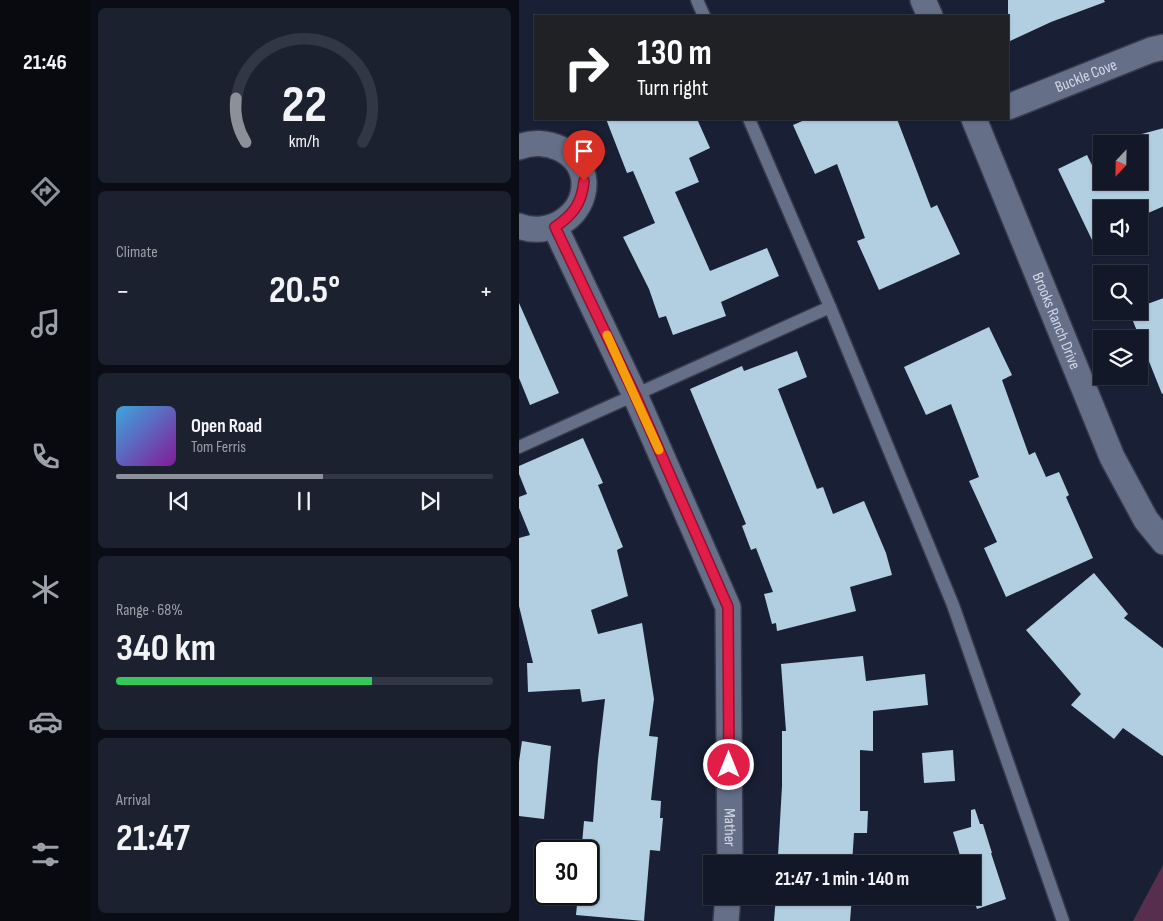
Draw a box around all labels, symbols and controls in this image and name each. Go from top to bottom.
text: 130 m [637,32,712,75]
icon: right [554,35,619,100]
text: 21:46 [23,49,67,76]
street label: Buckle Cove [1052,55,1120,97]
text: 22 [282,74,327,137]
text: Turn right [637,75,708,102]
pin [563,130,605,181]
text: km/h [289,131,320,152]
north arrow [1093,135,1148,190]
map controls [1093,135,1148,385]
icon: arrive [570,137,598,165]
icon: directions [28,174,63,209]
button: sound [1093,200,1148,255]
text: Climate [116,243,158,262]
button: search [1093,265,1148,320]
text: 20.5° [269,268,340,313]
street label: Brooks Ranch Drive [1028,270,1085,372]
text: − [116,275,130,308]
text: + [479,275,493,308]
icon: music [28,306,63,341]
button: layers [1093,330,1148,385]
text: Open Road [191,415,262,438]
text: Tom Ferris [191,438,246,457]
icon: phone [28,439,63,474]
icon: previous [165,487,193,515]
icon: pause [290,487,318,515]
icon: next [416,487,444,515]
icon: climate [28,572,63,607]
text: Range · 68% [116,601,183,620]
text: 340 km [116,626,216,671]
icon: car [28,704,63,739]
position arrow [702,738,754,790]
text: Arrival [116,791,150,810]
street label: Mather [720,808,739,847]
text: 21:47 [116,816,190,861]
icon: filters [28,837,63,872]
speed limit sign: 30 [534,840,599,905]
text: 21:47 · 1 min · 140 m [775,868,909,891]

